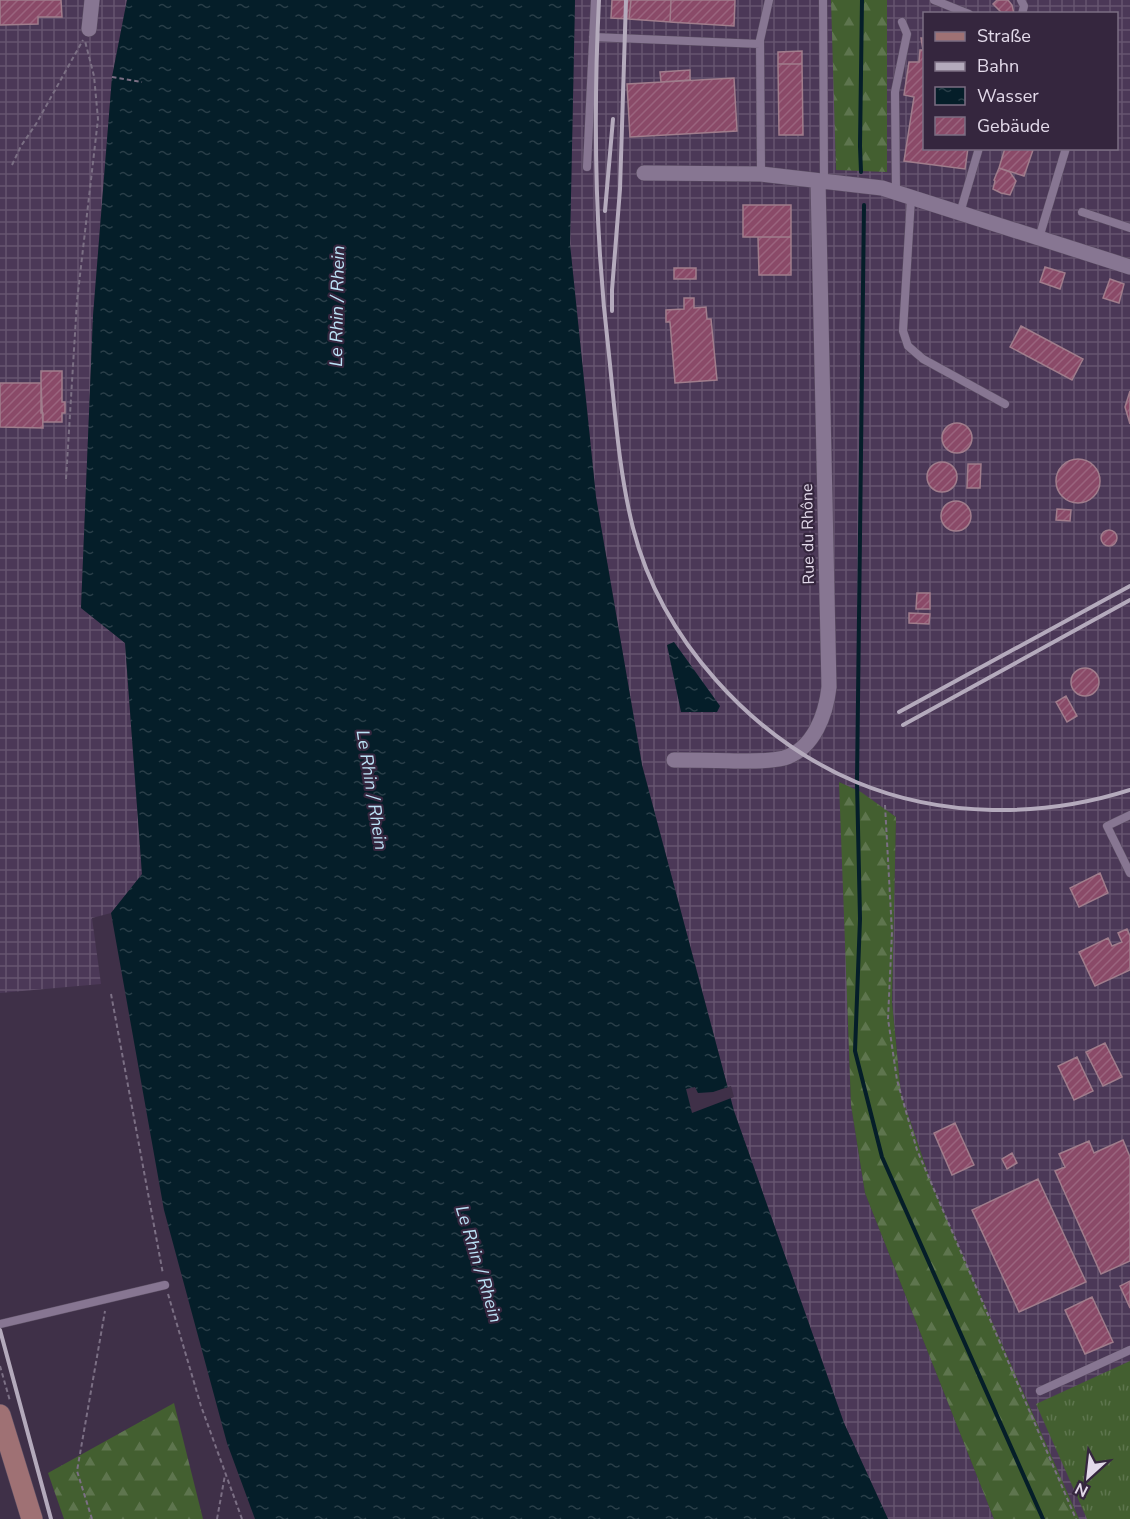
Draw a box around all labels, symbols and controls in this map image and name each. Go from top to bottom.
legend [923,12,1118,150]
text: Straße [977,24,1031,48]
text: Bahn [977,54,1019,78]
text: Wasser [977,84,1039,108]
text: Gebäude [977,114,1050,138]
water label: Le Rhin / Rhein [324,245,350,367]
street label: Rue du Rhône [796,483,820,585]
water label: Le Rhin / Rhein [351,728,393,852]
water label: Le Rhin / Rhein [450,1203,508,1325]
north arrow [1058,1447,1118,1507]
text: N [1071,1477,1092,1502]

